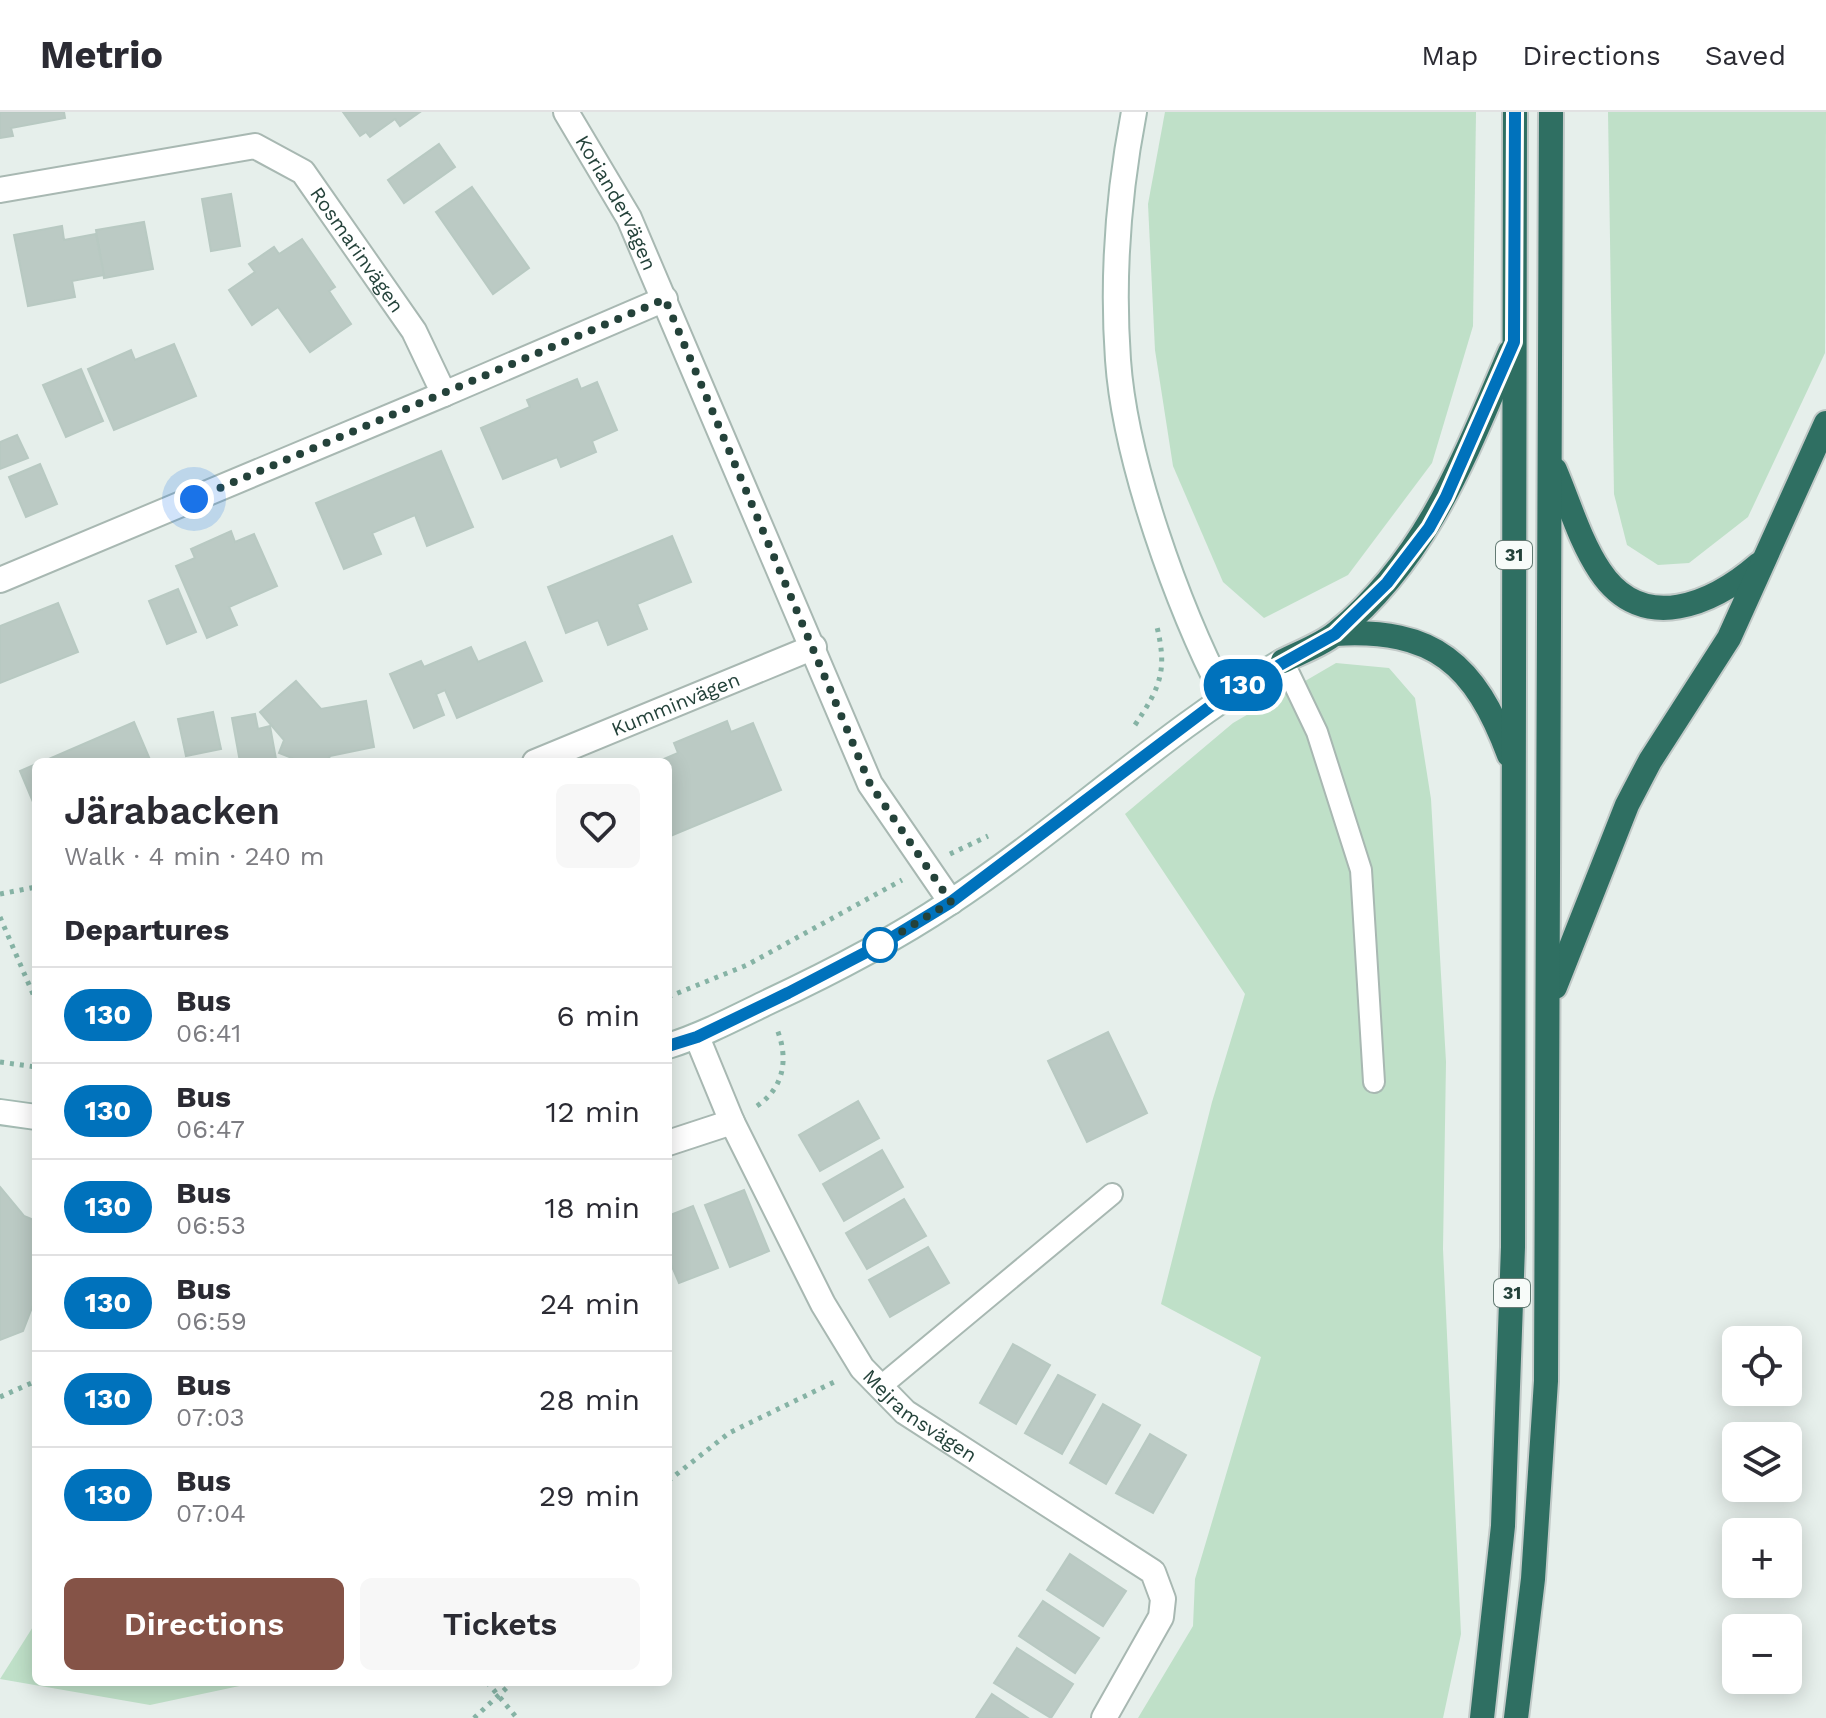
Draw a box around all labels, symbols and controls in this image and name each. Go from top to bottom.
text: Metrio [40,33,163,77]
text: Map [1421,39,1478,72]
text: Directions [1522,39,1661,72]
text: Saved [1705,39,1786,72]
street label: Koriandervägen [571,131,662,274]
street label: Rosmarinvägen [305,182,409,317]
your location [174,479,214,519]
road number: 31 [1496,541,1532,569]
line badge: 130 [1197,659,1289,711]
street label: Kumminvägen [608,667,743,741]
text: 130 [1220,668,1266,701]
button: heart [556,784,640,868]
text: Järabacken [64,789,280,833]
text: Walk · 4 min · 240 m [64,841,325,871]
text: Departures [64,912,229,947]
unlabelled marker [863,928,897,962]
text: Bus [176,983,231,1018]
text: 130 [85,998,131,1031]
text: 6 min [556,998,640,1033]
text: 06:41 [176,1018,241,1048]
text: Bus [176,1079,231,1114]
text: 130 [85,1094,131,1127]
text: 12 min [545,1094,640,1129]
text: 06:47 [176,1114,245,1144]
text: Bus [176,1175,231,1210]
text: 130 [85,1190,131,1223]
text: 18 min [544,1190,640,1225]
text: 06:53 [176,1210,246,1240]
text: Bus [176,1271,231,1306]
road number: 31 [1494,1279,1530,1307]
text: 130 [85,1286,131,1319]
text: 24 min [540,1286,640,1321]
text: 06:59 [176,1306,247,1336]
map controls [1722,1326,1802,1694]
button: locate [1722,1326,1802,1406]
street label: Mejramsvägen [858,1364,982,1467]
text: Bus [176,1367,231,1402]
text: 130 [85,1382,131,1415]
text: 28 min [539,1382,640,1417]
text: 07:03 [176,1402,245,1432]
button: layers [1722,1422,1802,1502]
text: Bus [176,1463,231,1498]
text: 130 [85,1478,131,1511]
text: 29 min [539,1478,640,1513]
text: 07:04 [176,1498,246,1528]
button: + [1722,1518,1802,1598]
button: Directions [64,1578,344,1670]
button: Tickets [360,1578,640,1670]
button: − [1722,1614,1802,1694]

